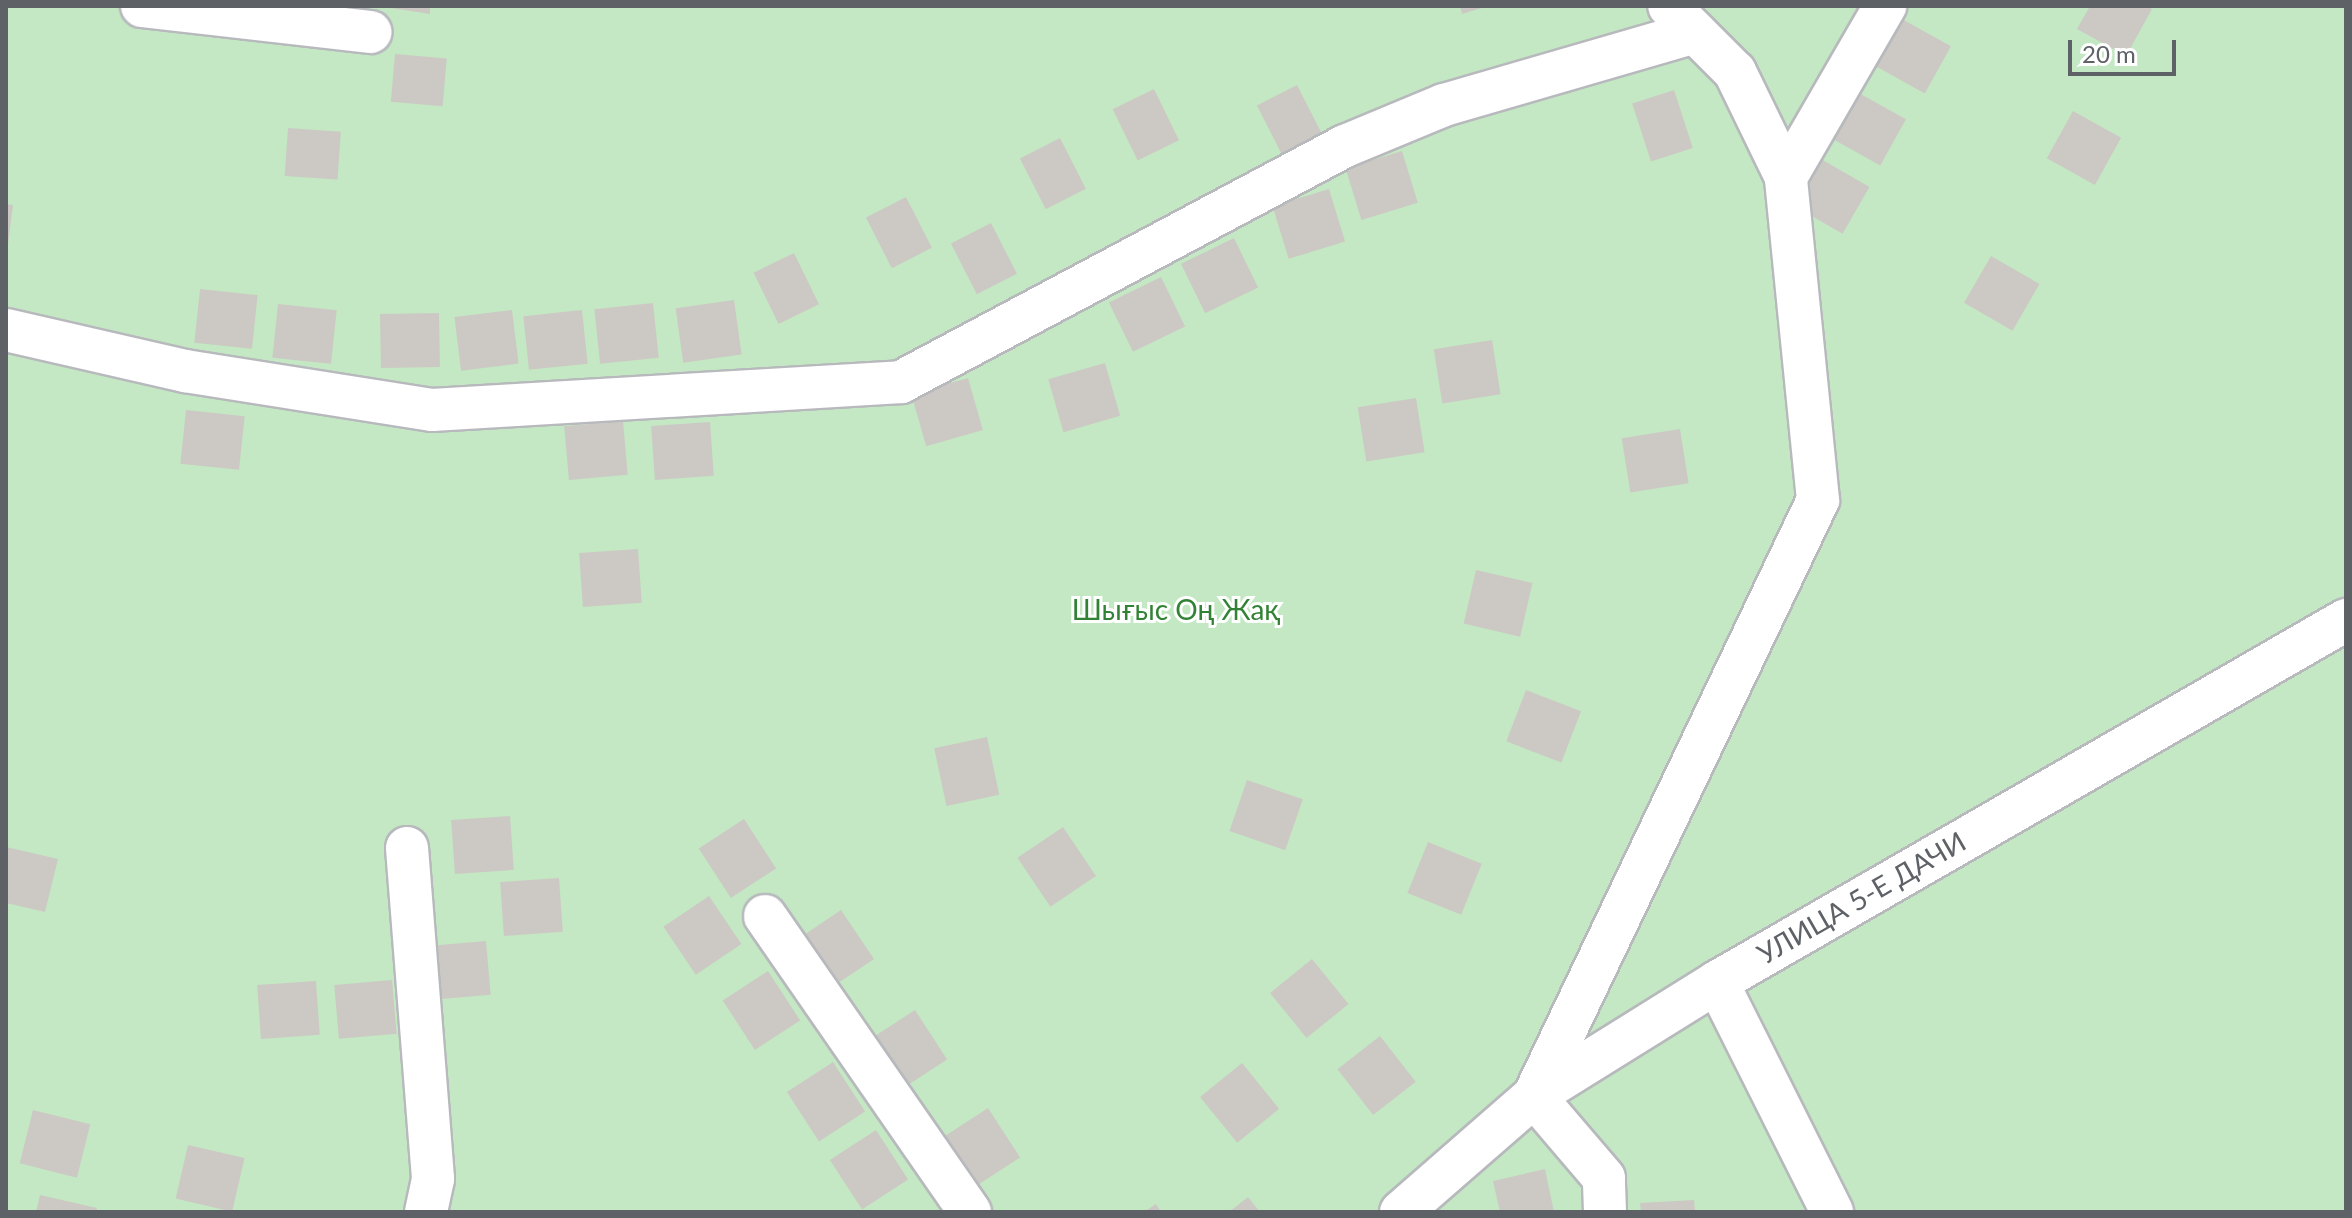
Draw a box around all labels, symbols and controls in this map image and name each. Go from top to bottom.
scale bar [2072,24,2180,74]
text: 20 m [2082,39,2136,68]
park label: Шығыс Оң Жақ [1072,592,1280,626]
street label: УЛИЦА 5-Е ДАЧИ [1751,824,1971,970]

